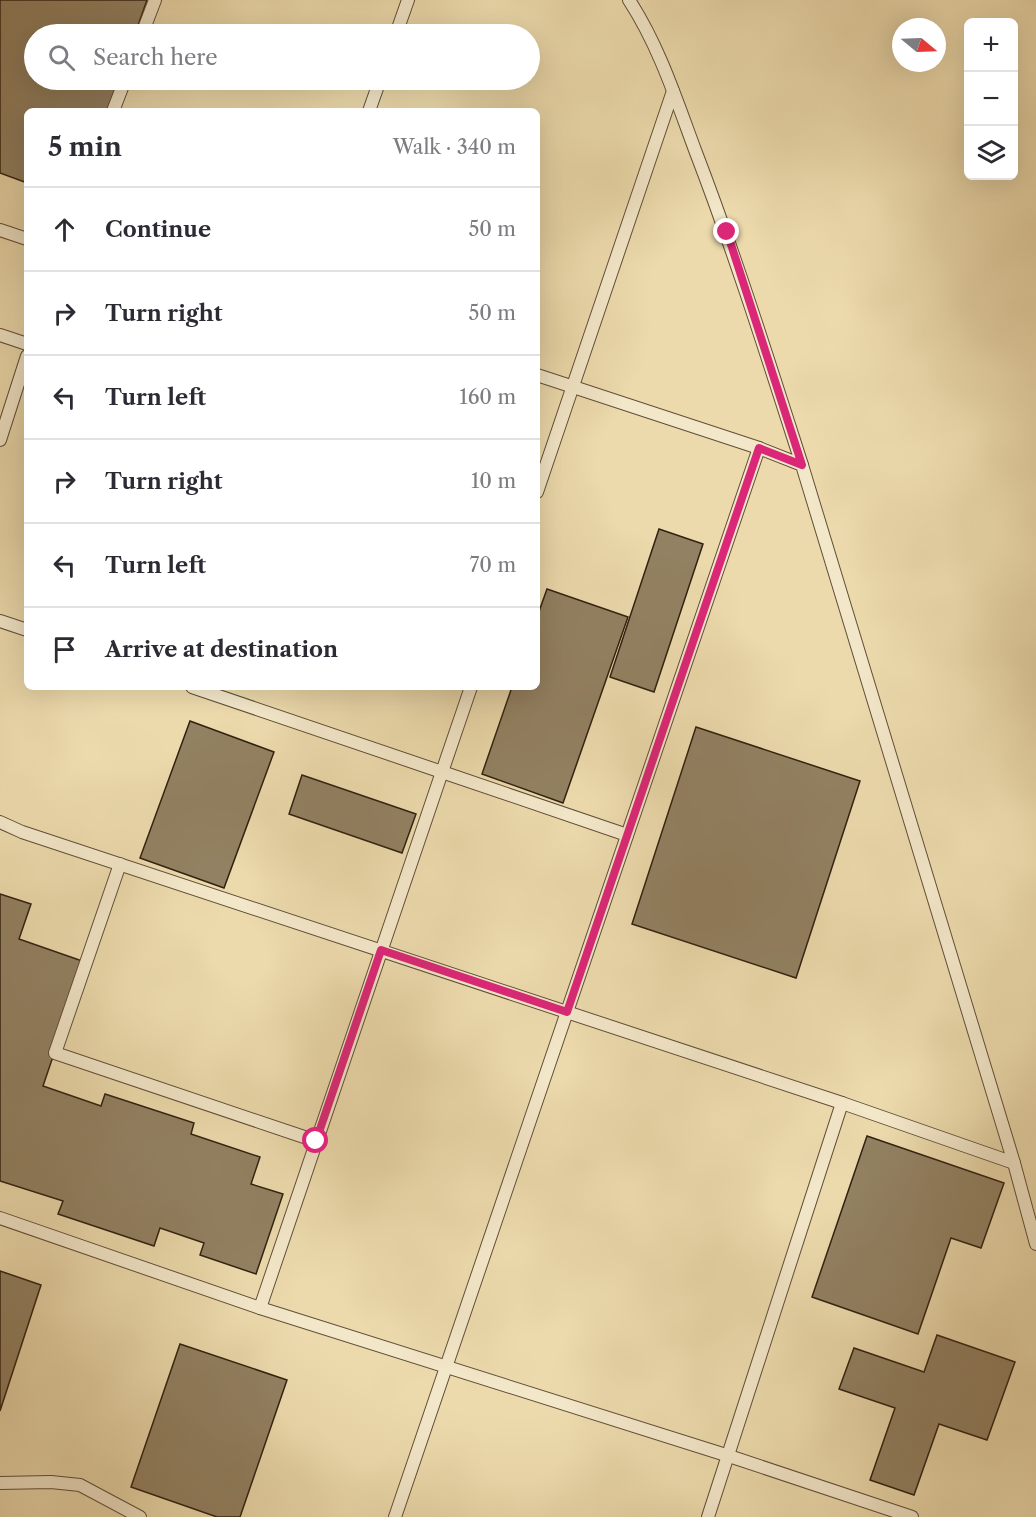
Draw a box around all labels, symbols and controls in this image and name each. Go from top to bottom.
north arrow [892,18,946,72]
map controls [964,18,1018,180]
button: + [964,18,1018,72]
search box [24,24,540,90]
icon: search [45,41,78,74]
text: Search here [93,44,218,71]
button: − [964,72,1018,126]
button: layers [964,126,1018,180]
text: 5 min [48,131,122,163]
text: Walk · 340 m [393,135,516,159]
icon: ahead [48,213,81,246]
text: Continue [105,216,211,243]
text: 50 m [469,217,516,241]
route end [713,218,739,244]
icon: right [48,297,81,330]
text: Turn right [105,300,223,327]
text: 50 m [469,301,516,325]
icon: left [48,381,81,414]
text: Turn left [105,384,206,411]
text: 160 m [459,385,516,409]
icon: right [48,465,81,498]
text: Turn right [105,468,223,495]
text: 10 m [471,469,516,493]
icon: left [48,549,81,582]
text: Turn left [105,552,206,579]
text: 70 m [470,553,516,577]
icon: arrive [48,633,81,666]
text: Arrive at destination [105,636,338,663]
route start [302,1127,328,1153]

